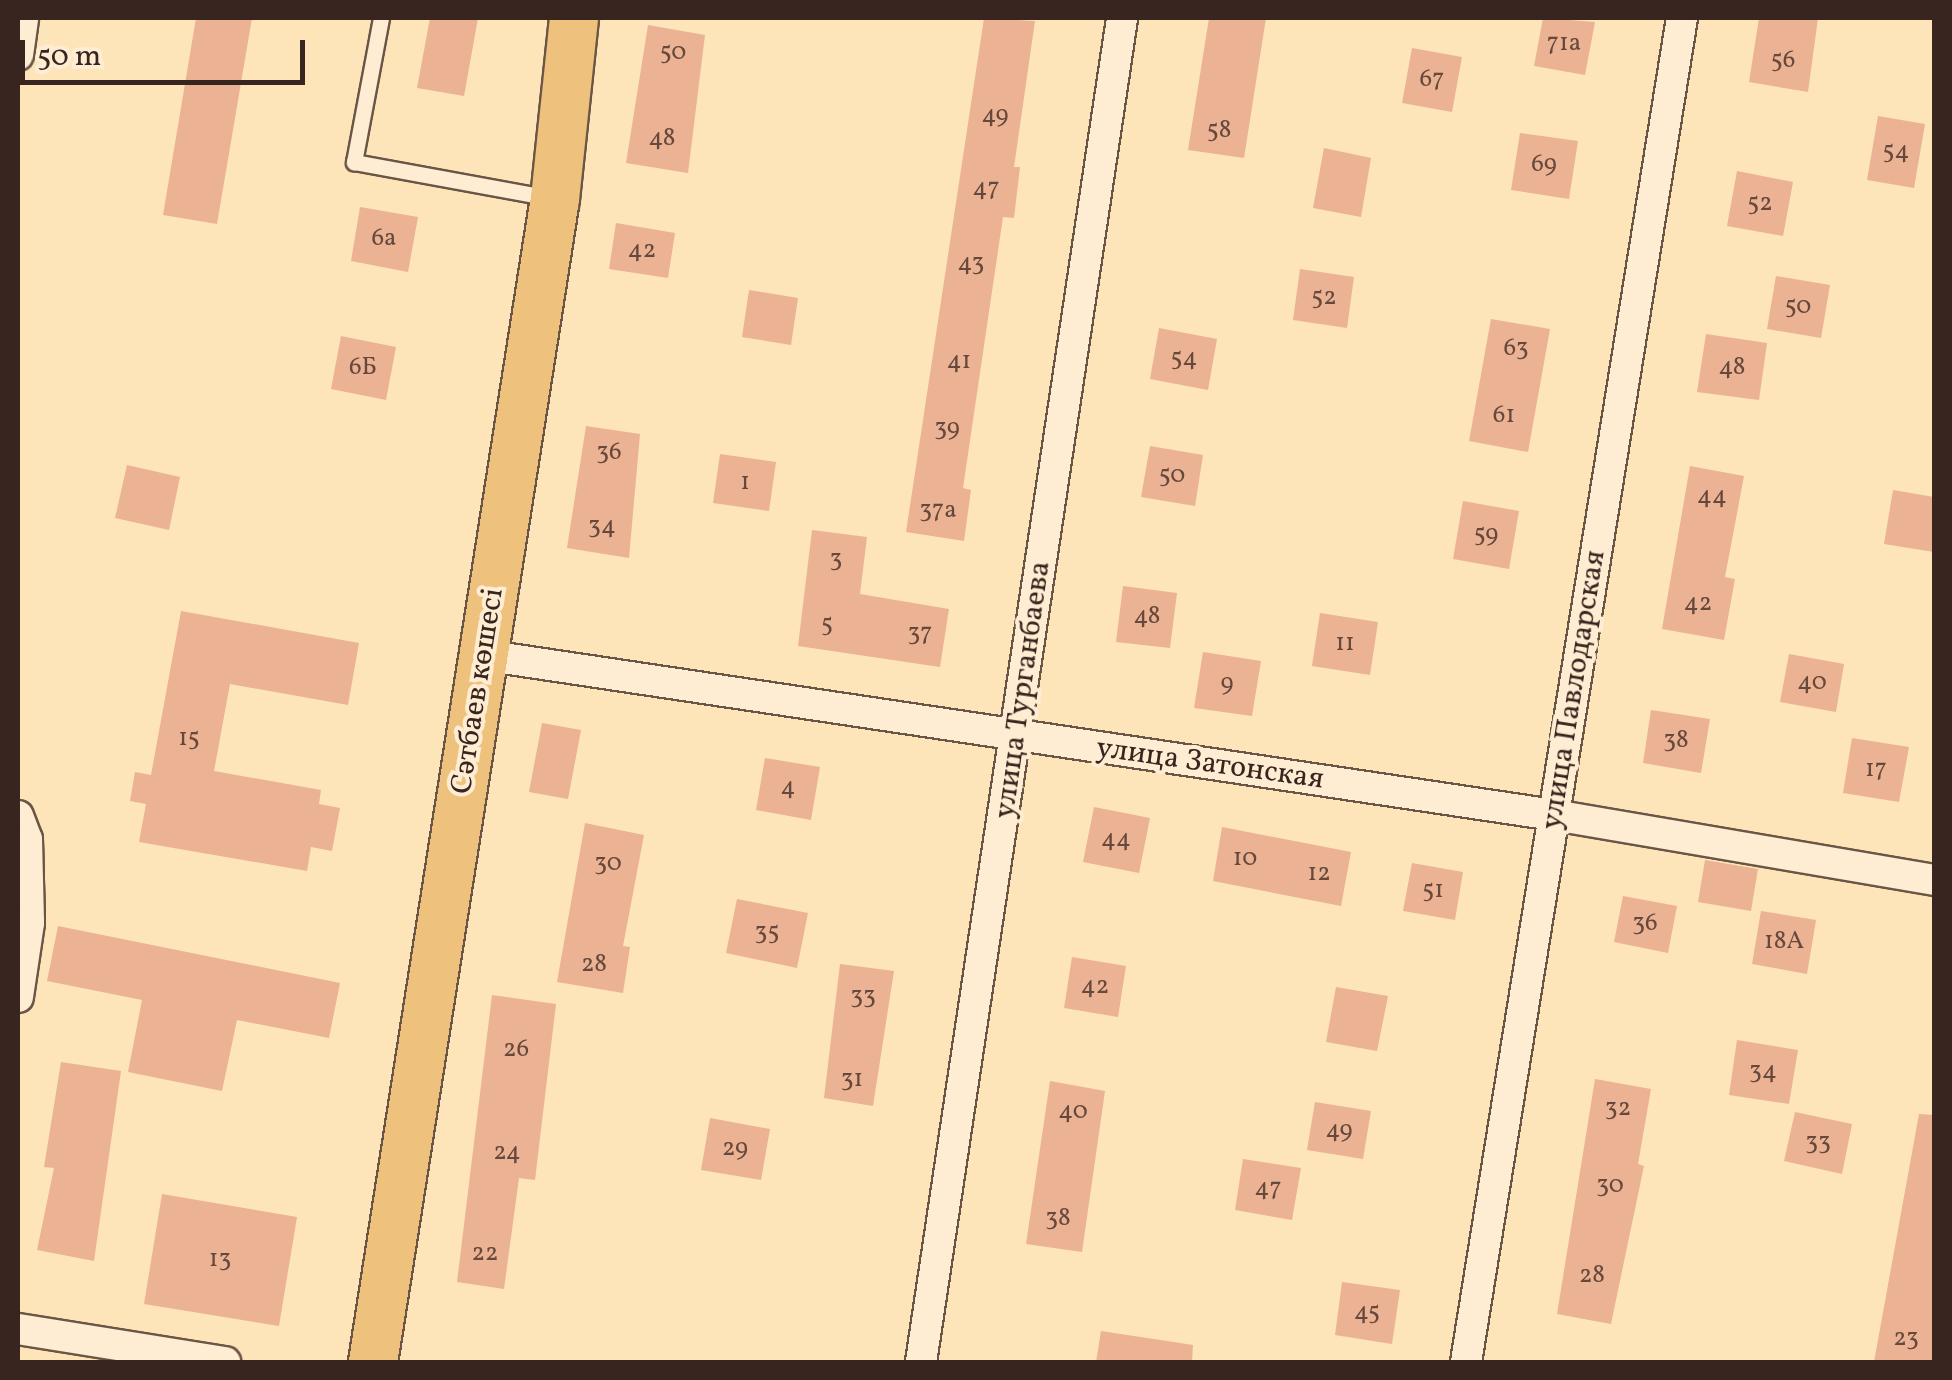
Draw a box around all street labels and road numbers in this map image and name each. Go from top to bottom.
street label: улица Павлодарская [1534,548,1614,832]
street label: улица Турганбаева [987,559,1059,821]
street label: Сәтбаев көшесі [444,585,512,797]
street label: улица Затонская [1094,730,1326,798]

